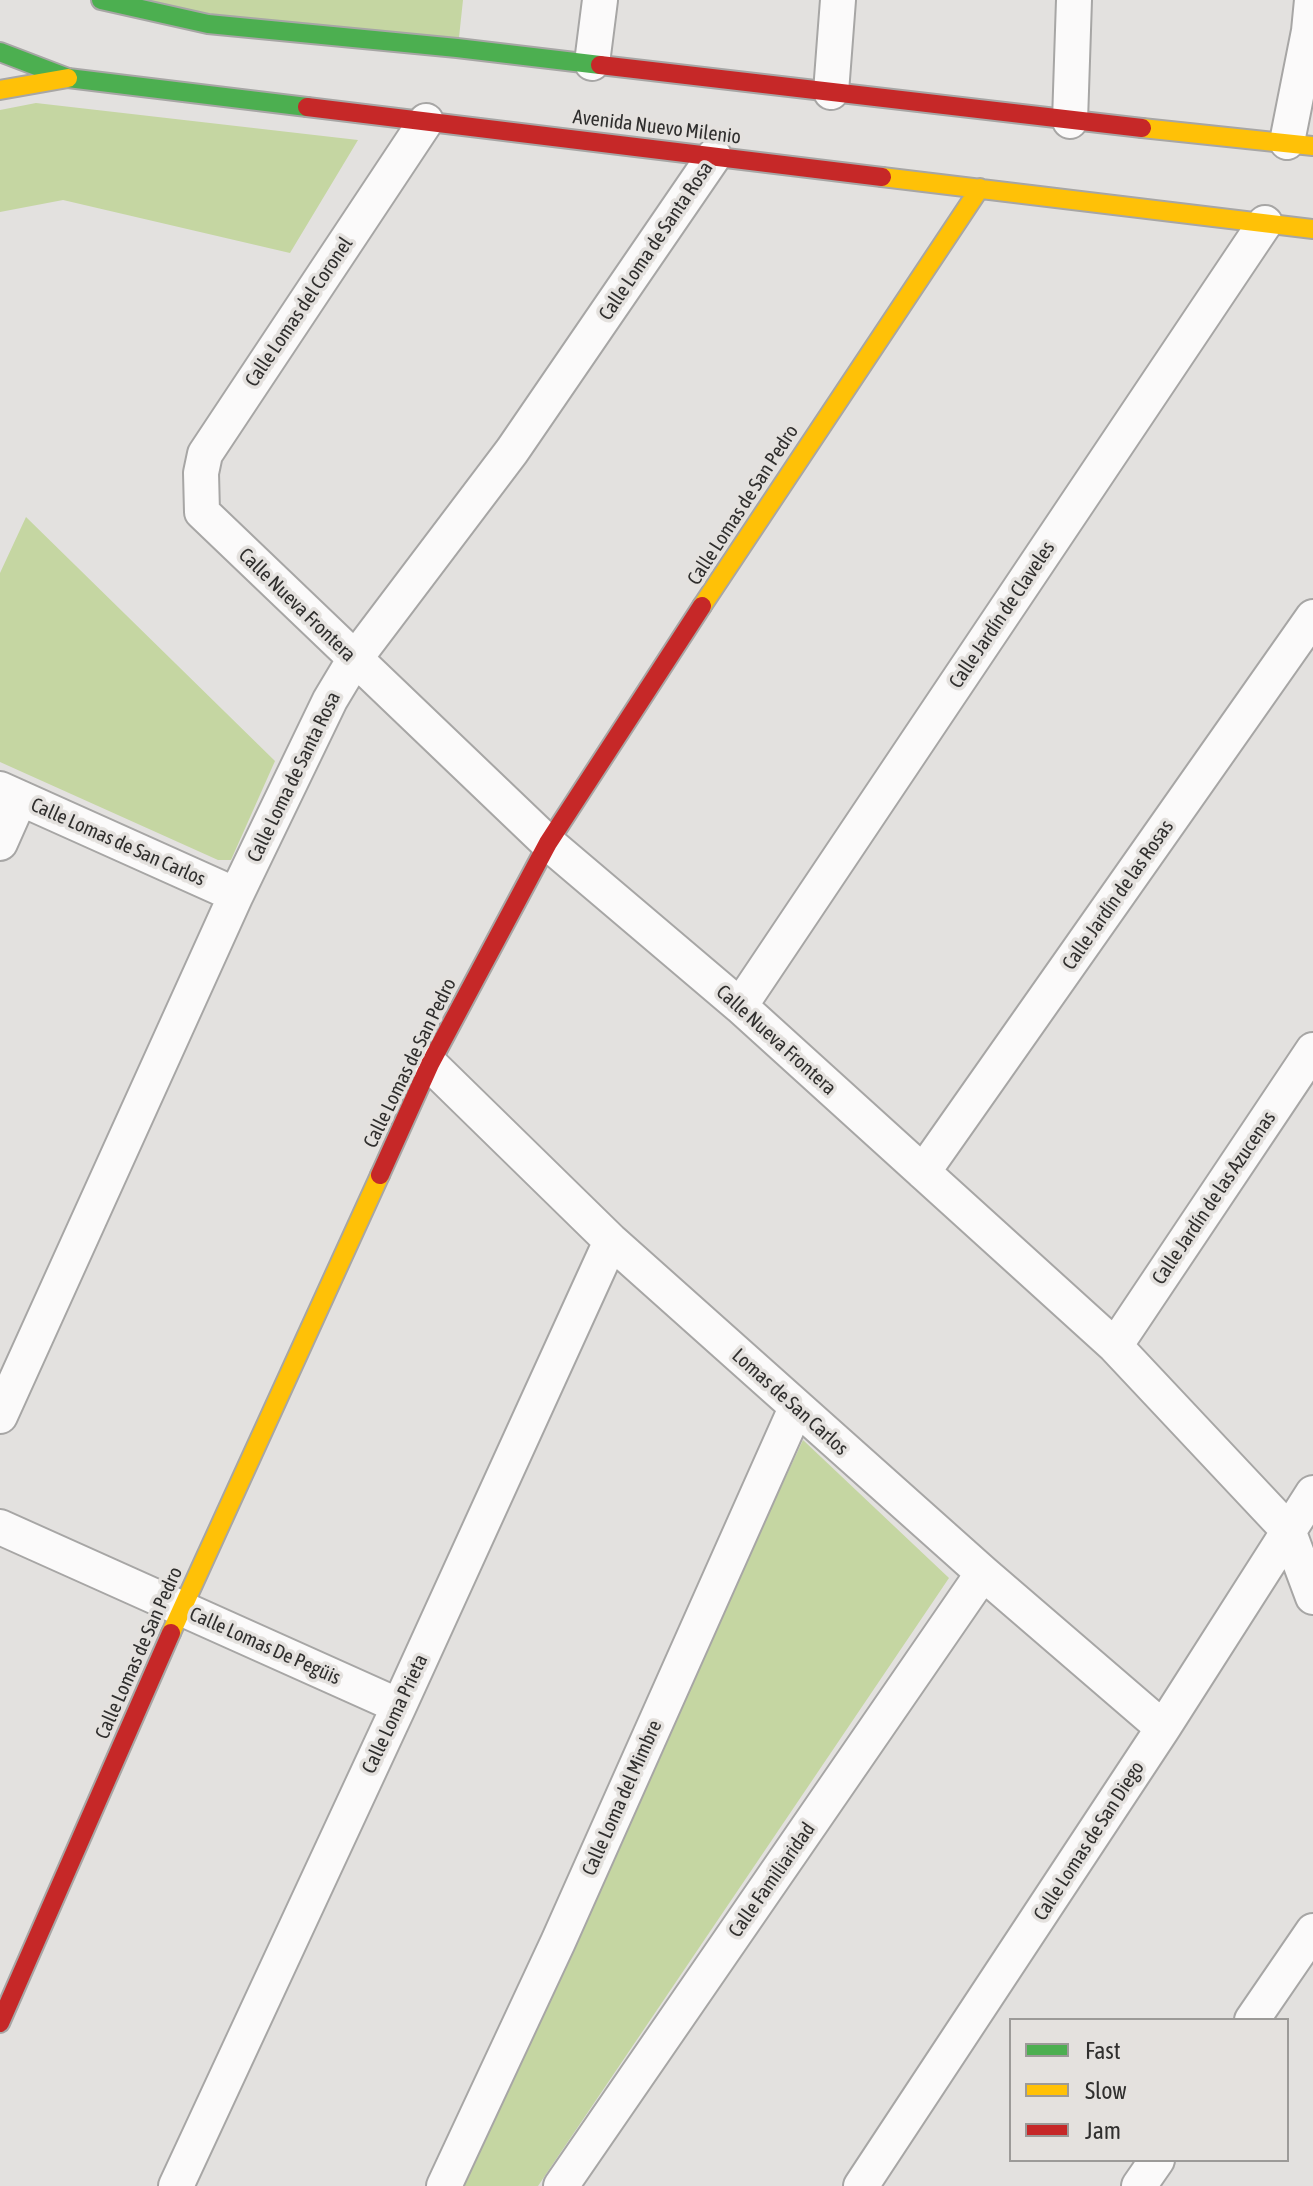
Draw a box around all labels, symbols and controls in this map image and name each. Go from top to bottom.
street label: Avenida Nuevo Milenio [572,105,742,149]
street label: Calle Loma de Santa Rosa [594,157,718,325]
street label: Calle Lomas del Coronel [240,233,358,391]
street label: Calle Lomas de San Pedro [682,420,804,590]
street label: Calle Jardín de Claveles [944,537,1060,693]
street label: Calle Nueva Frontera [234,543,360,667]
street label: Calle Loma de Santa Rosa [242,688,346,866]
street label: Calle Lomas de San Carlos [27,793,209,891]
street label: Calle Jardín de las Rosas [1057,816,1179,974]
street label: Calle Lomas de San Pedro [358,974,462,1152]
street label: Calle Nueva Frontera [711,980,841,1100]
street label: Calle Jardín de las Azucenas [1147,1107,1281,1289]
street label: Lomas de San Carlos [727,1344,853,1460]
street label: Calle Lomas de San Pedro [90,1563,188,1743]
street label: Calle Lomas De Pegüis [186,1602,344,1690]
street label: Calle Loma Prieta [357,1651,433,1777]
street label: Calle Loma del Mimbre [577,1717,667,1879]
street label: Calle Lomas de San Diego [1029,1757,1149,1925]
street label: Calle Familiaridad [724,1818,820,1942]
legend [1009,2018,1289,2162]
text: Fast [1085,2037,1121,2064]
text: Slow [1085,2077,1127,2104]
text: Jam [1085,2117,1121,2144]

